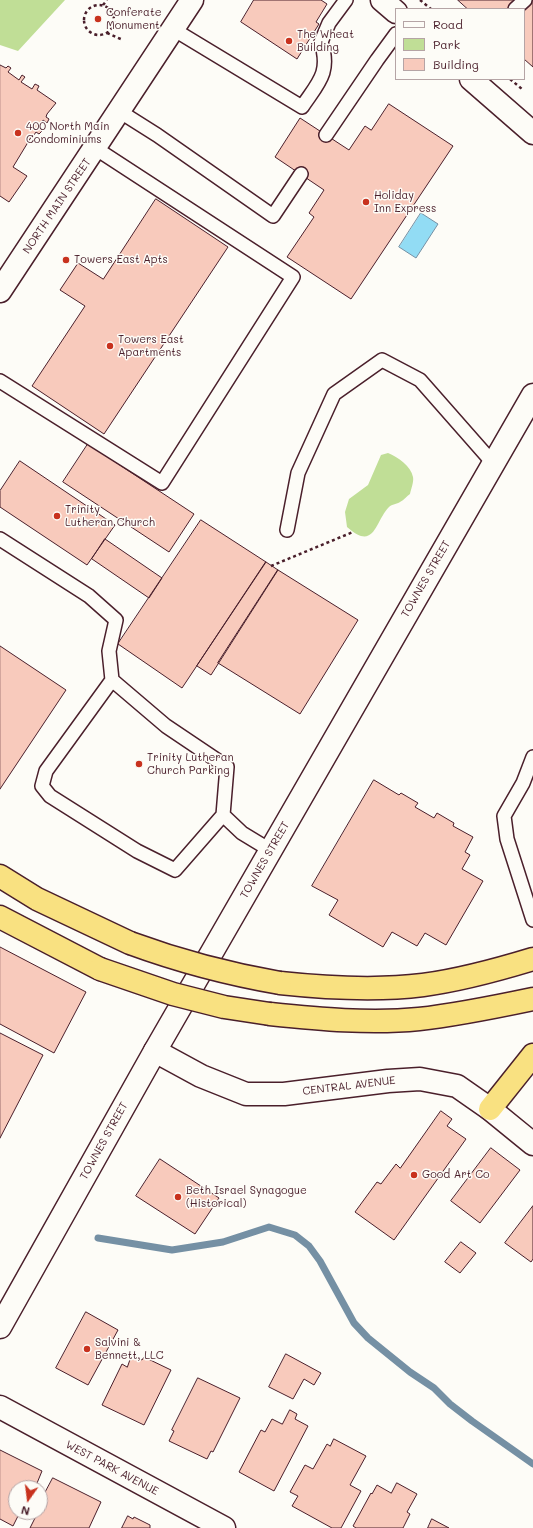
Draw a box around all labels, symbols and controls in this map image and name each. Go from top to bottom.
place label: Conferate Monument [106,6,162,32]
legend [395,8,525,80]
marker: Conferate Monument [93,14,103,24]
text: Road [433,16,463,32]
place label: The Wheat Building [297,28,354,54]
marker: The Wheat Building [284,36,294,46]
text: Park [433,36,460,52]
text: Building [433,56,479,72]
place label: 400 North Main Condominiums [26,120,109,146]
marker: 400 North Main Condominiums [13,128,23,138]
street label: NORTH MAIN STREET [20,156,94,256]
place label: Holiday Inn Express [374,189,436,215]
marker: Holiday Inn Express [361,197,371,207]
place label: Towers East Apts [74,253,168,267]
marker: Towers East Apts [61,255,71,265]
place label: Towers East Apartments [118,333,184,359]
marker: Towers East Apartments [105,341,115,351]
place label: Trinity Lutheran Church [65,503,155,529]
marker: Trinity Lutheran Church [52,511,62,521]
street label: TOWNES STREET [399,538,453,620]
place label: Trinity Lutheran Church Parking [147,751,234,777]
marker: Trinity Lutheran Church Parking [134,759,144,769]
street label: TOWNES STREET [238,819,292,901]
street label: CENTRAL AVENUE [302,1074,396,1098]
street label: TOWNES STREET [77,1100,131,1182]
place label: Good Art Co [422,1168,490,1182]
marker: Good Art Co [409,1170,419,1180]
place label: Beth Israel Synagogue (Historical) [186,1184,307,1210]
marker: Beth Israel Synagogue (Historical) [173,1192,183,1202]
place label: Salvini & Bennett, LLC [95,1336,164,1362]
marker: Salvini & Bennett, LLC [82,1344,92,1354]
street label: WEST PARK AVENUE [63,1438,161,1498]
north arrow [8,1480,48,1520]
text: N [19,1503,31,1519]

